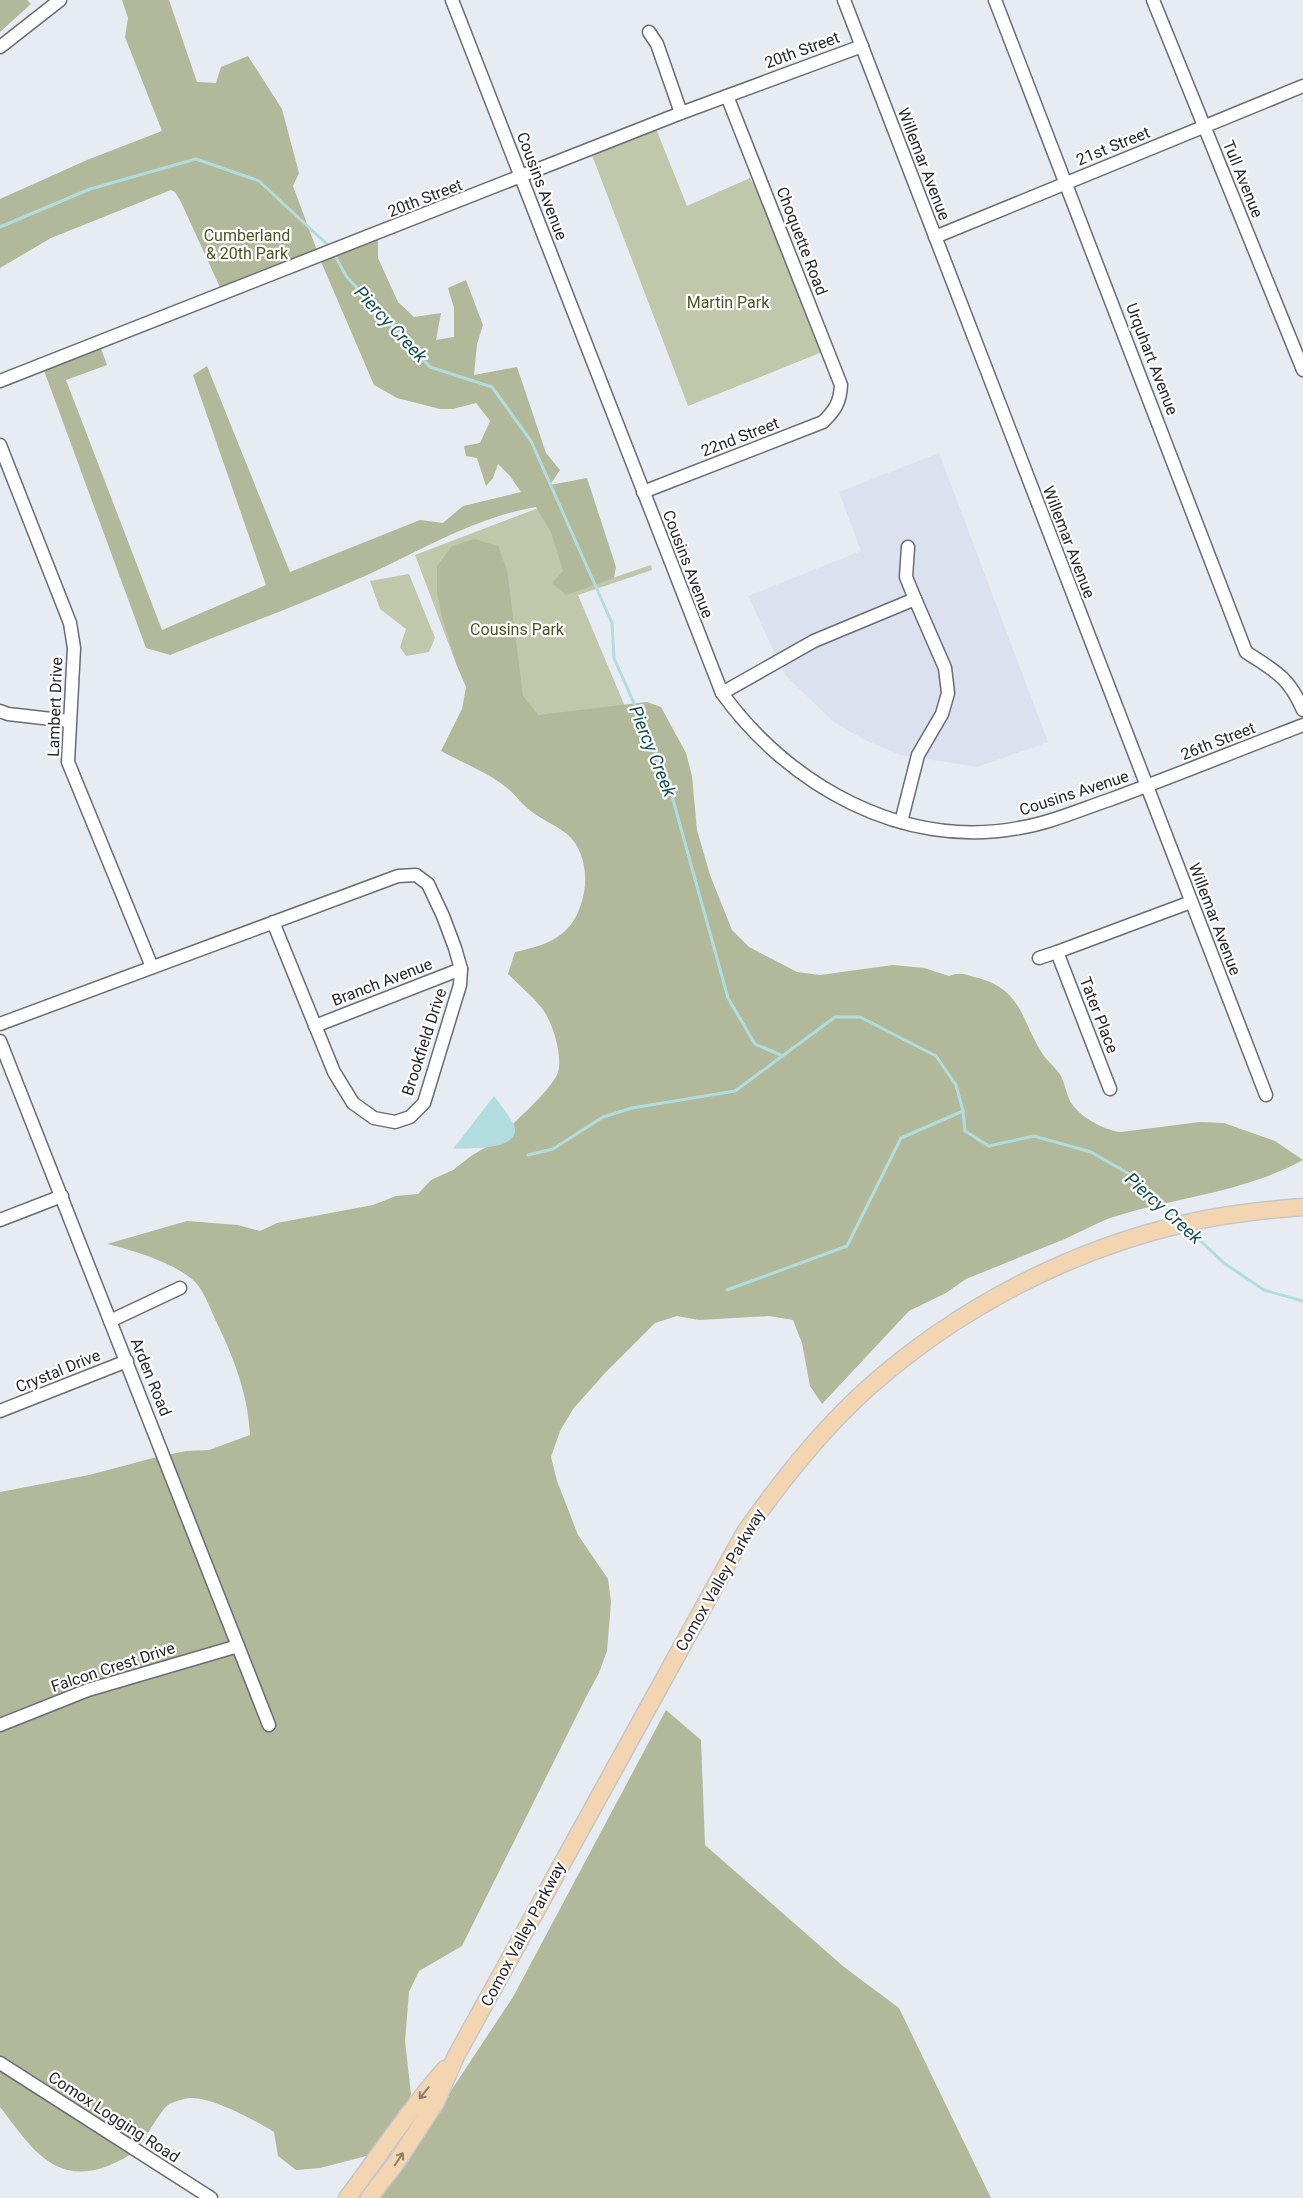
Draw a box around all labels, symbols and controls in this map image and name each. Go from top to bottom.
street label: 20th Street [762,28,842,72]
street label: Willemar Avenue [894,105,954,223]
street label: 21st Street [1073,123,1153,169]
street label: Cousins Avenue [513,129,571,243]
street label: Tull Avenue [1219,138,1267,220]
street label: 20th Street [385,175,465,221]
street label: Choquette Road [773,184,831,298]
park label: Cumberland & 20th Park [204,226,290,263]
water label: Piercy Creek [350,282,432,367]
park label: Martin Park [687,293,770,312]
street label: Urquhart Avenue [1122,300,1182,418]
street label: 22nd Street [698,413,782,461]
street label: Willemar Avenue [1039,483,1099,601]
street label: Cousins Avenue [659,507,717,621]
park label: Cousins Park [470,620,565,639]
street label: Lambert Drive [44,657,66,757]
water label: Piercy Creek [625,702,681,801]
street label: 26th Street [1178,718,1258,764]
street label: Cousins Avenue [1017,766,1131,820]
street label: Willemar Avenue [1185,860,1245,978]
street label: Branch Avenue [329,954,435,1010]
street label: Tater Place [1076,974,1122,1056]
street label: Brookfield Drive [398,986,450,1098]
water label: Piercy Creek [1121,1168,1208,1249]
street label: Arden Road [127,1335,175,1419]
street label: Crystal Drive [13,1345,103,1397]
street label: Comox Valley Parkway [671,1505,769,1655]
street label: Falcon Crest Drive [49,1638,177,1696]
street label: Comox Valley Parkway [477,1858,569,2010]
street label: Comox Logging Road [45,2067,183,2167]
one-way arrow [419,2086,430,2099]
one-way arrow [393,2152,404,2166]

